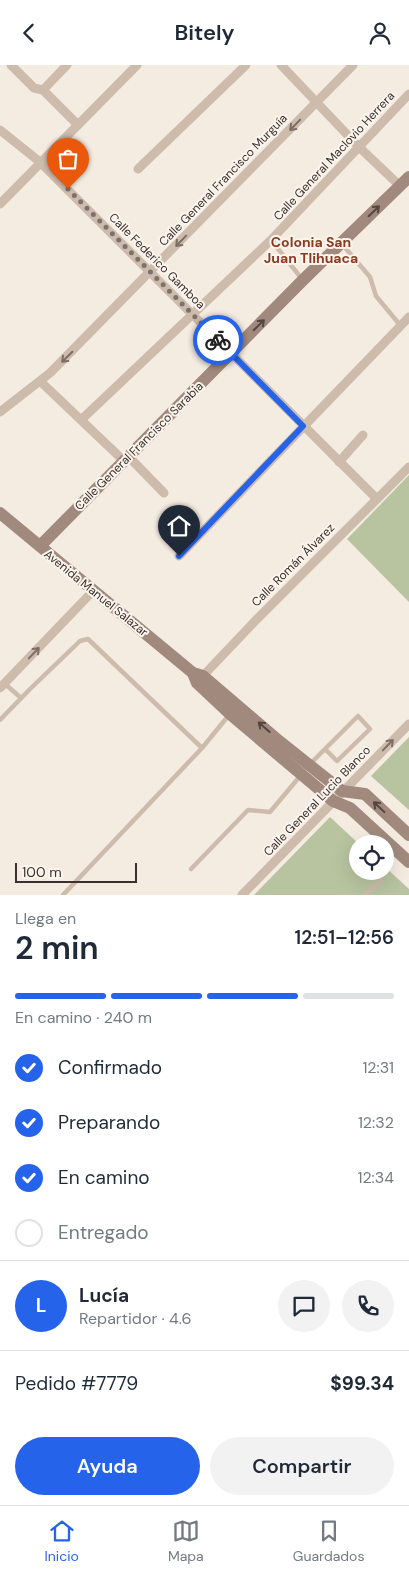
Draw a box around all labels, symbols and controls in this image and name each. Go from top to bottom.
text: Bitely [174,18,235,47]
icon: back [15,19,43,47]
icon: person [366,19,394,47]
street label: Calle General Maclovio Herrera [270,88,398,224]
street label: Calle General Francisco Murguía [155,110,291,250]
one-way arrow [288,119,301,131]
pin [47,138,89,189]
icon: bag [54,145,82,173]
one-way arrow [368,205,381,217]
street label: Calle Federico Gamboa [105,209,209,313]
district label: Colonia San Juan Tlihuaca [264,233,358,267]
one-way arrow [175,235,187,248]
courier [193,315,243,365]
one-way arrow [252,319,265,331]
icon: bike [204,326,232,354]
one-way arrow [61,350,73,362]
street label: Calle General Francisco Sarabia [71,378,207,514]
pin [158,505,200,556]
icon: home [165,512,193,540]
street label: Calle Román Álvarez [248,520,338,610]
street label: Avenida Manuel Salazar [41,546,152,640]
one-way arrow [28,646,40,659]
one-way arrow [258,722,271,733]
one-way arrow [382,739,394,751]
street label: Calle General Lucio Blanco [260,742,374,860]
one-way arrow [372,801,385,813]
map controls [349,835,394,880]
button: locate [349,835,394,880]
scale bar [15,860,138,883]
text: 100 m [22,863,62,881]
text: Llega en [15,908,76,929]
text: 12:51–12:56 [295,925,394,950]
text: 2 min [15,927,99,969]
text: En camino · 240 m [15,1007,152,1028]
icon: check [15,1054,43,1082]
text: Confirmado [58,1055,162,1080]
text: 12:31 [362,1057,394,1078]
icon: check [15,1109,43,1137]
text: Preparando [58,1110,160,1135]
text: 12:32 [358,1112,394,1133]
icon: check [15,1164,43,1192]
text: En camino [58,1165,150,1190]
text: 12:34 [357,1167,394,1188]
text: Entregado [58,1220,149,1245]
button: chat [278,1280,330,1332]
button: phone [342,1280,394,1332]
text: Lucía [79,1283,129,1308]
text: L [36,1293,46,1318]
text: Repartidor · 4.6 [79,1308,191,1329]
text: Pedido #7779 [15,1371,138,1396]
text: $99.34 [330,1371,394,1396]
button: Ayuda [15,1437,200,1495]
button: Compartir [210,1437,394,1495]
tab: Inicio [45,1517,79,1565]
tab: Mapa [168,1517,204,1565]
tab: Guardados [293,1517,364,1565]

